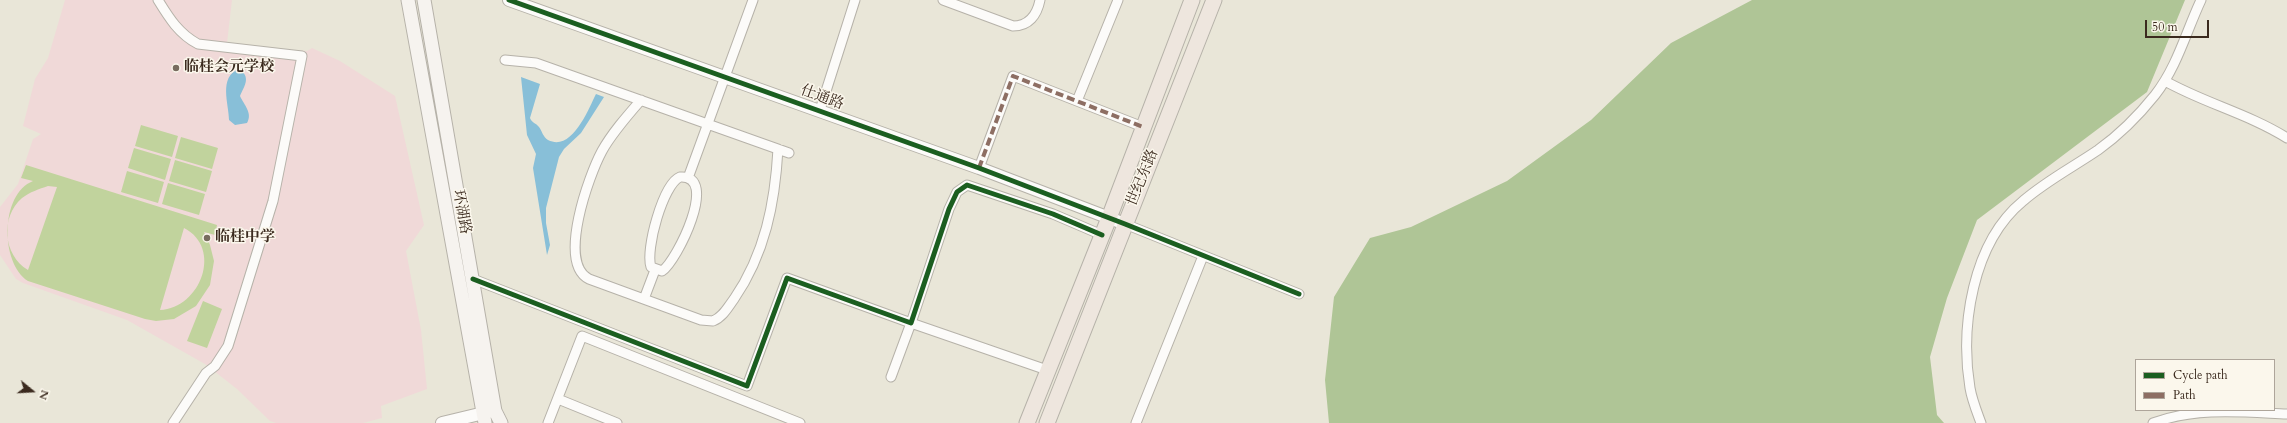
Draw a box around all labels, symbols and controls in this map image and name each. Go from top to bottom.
scale bar [2147,12,2211,38]
text: 50 m [2152,19,2178,35]
place label: 临桂会元学校 [184,59,274,77]
marker: 临桂会元学校 [171,63,181,73]
street label: 仕通路 [798,82,846,114]
street label: 世纪东路 [1123,147,1163,209]
street label: 环湖路 [448,188,474,236]
place label: 临桂中学 [215,229,275,247]
marker: 临桂中学 [202,233,212,243]
legend [2135,359,2275,411]
text: Cycle path [2173,367,2228,383]
north arrow [12,371,52,411]
text: Path [2173,387,2196,403]
text: N [35,388,52,402]

